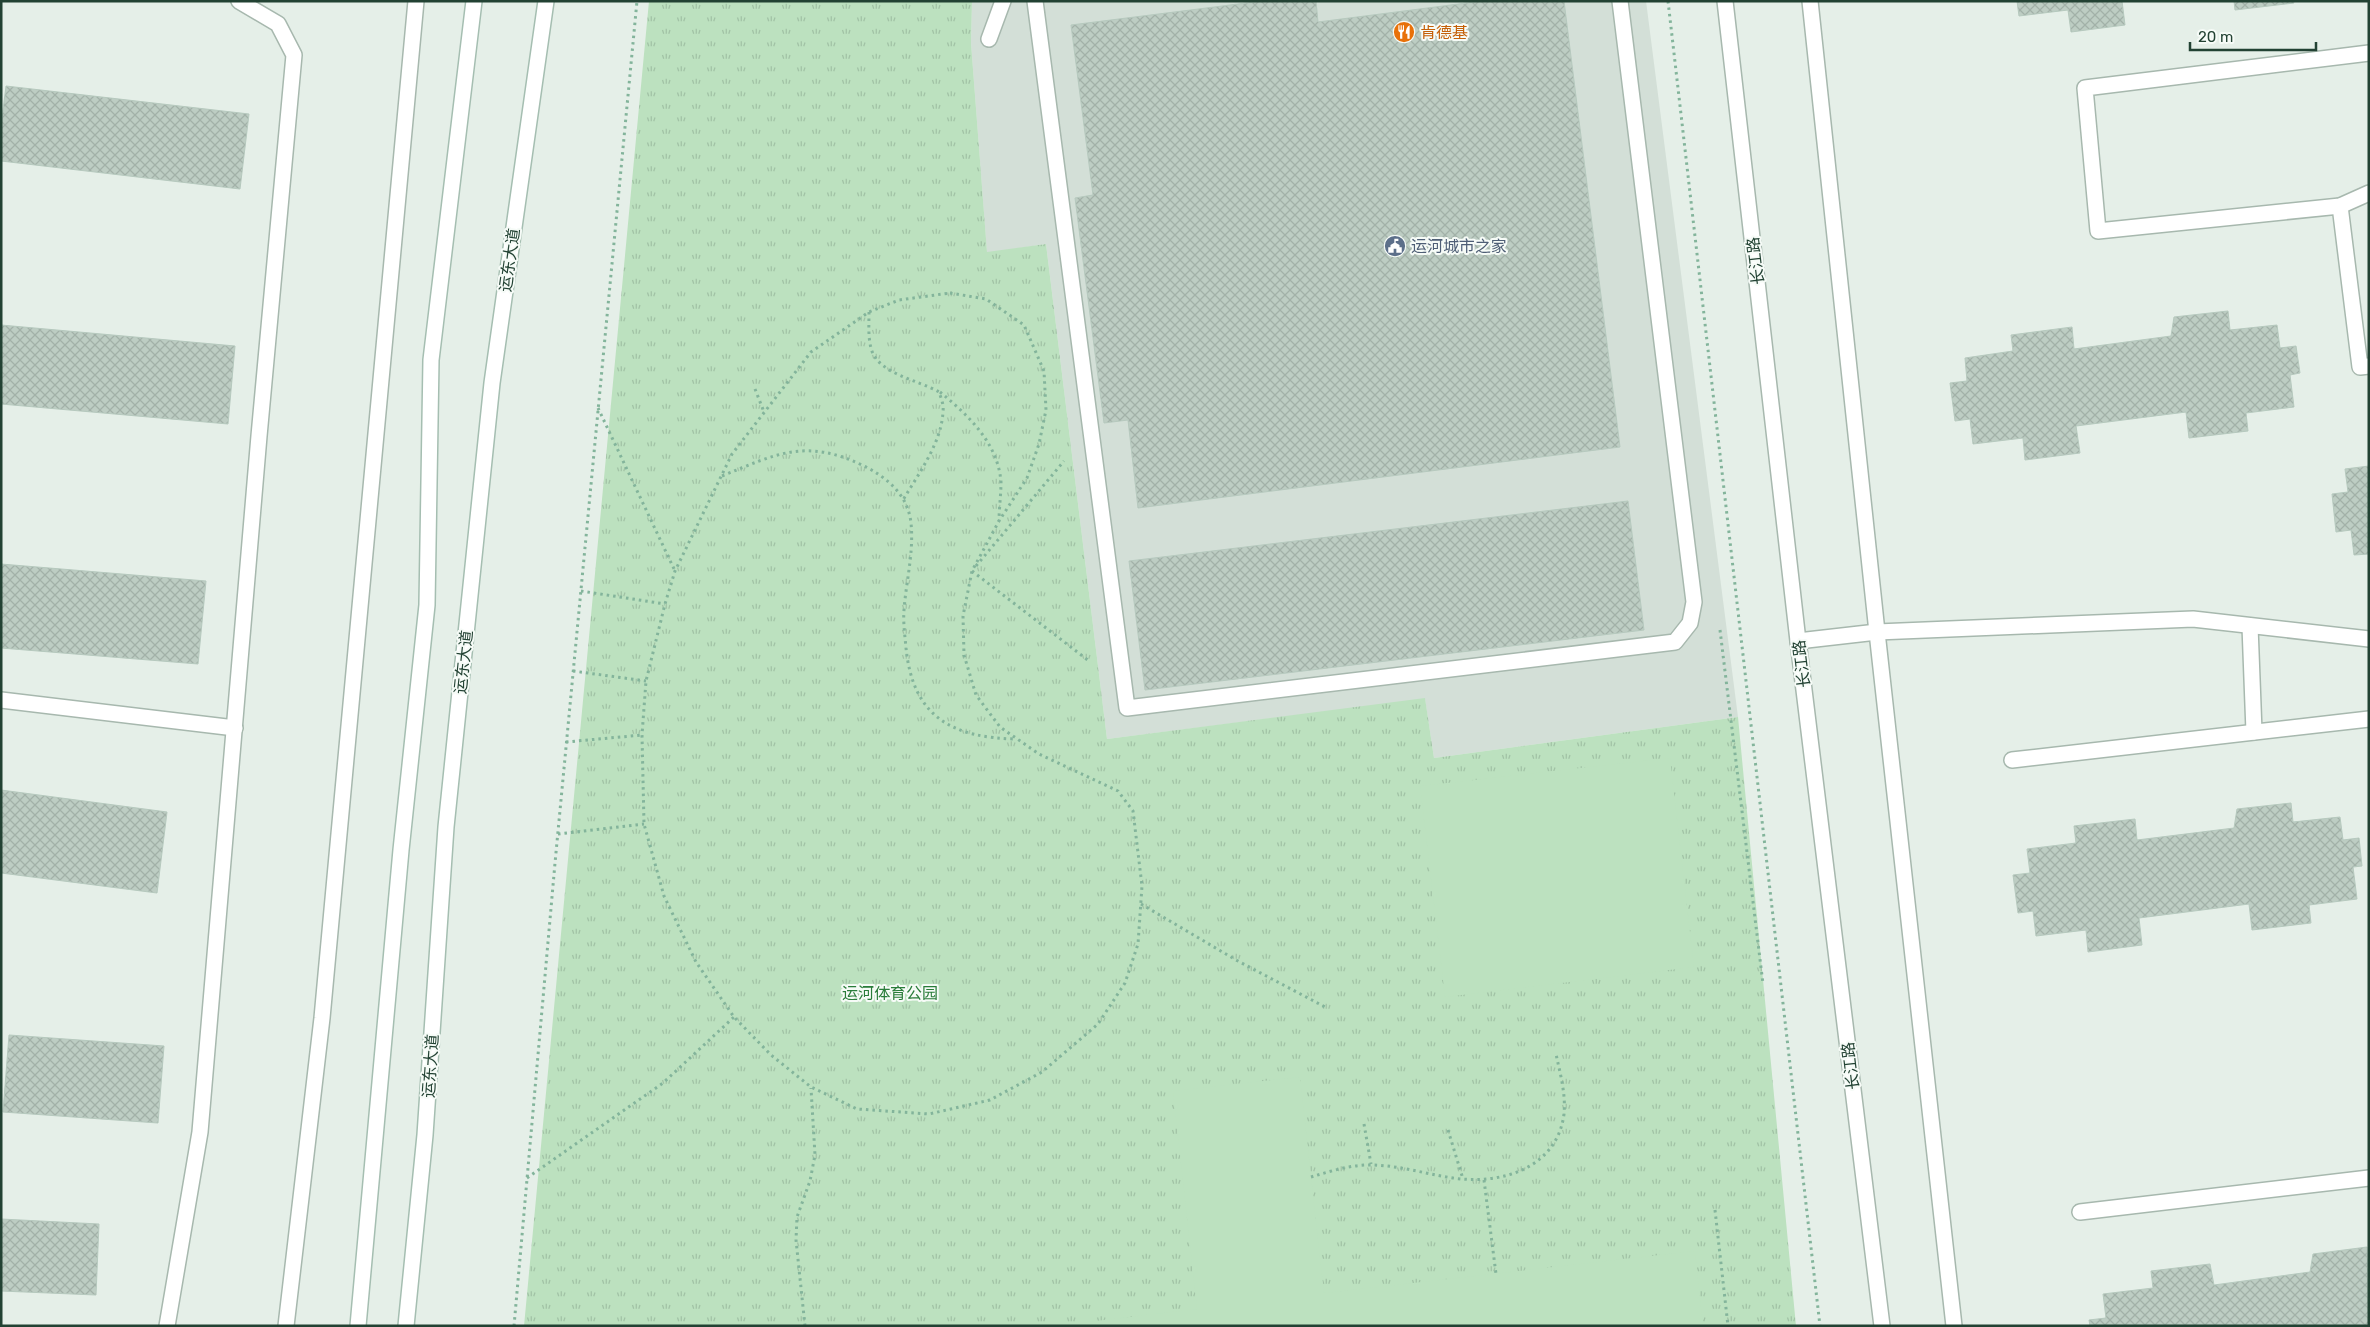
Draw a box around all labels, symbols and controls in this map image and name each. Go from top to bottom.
restaurant icon: 肯德基 [1392,20,1416,44]
scale bar [2190,20,2316,52]
place label: 肯德基 [1420,23,1468,42]
text: 20 m [2198,28,2233,46]
street label: 运东大道 [496,227,523,293]
public building icon: 运河城市之家 [1383,234,1407,258]
street label: 长江路 [1743,236,1768,286]
place label: 运河城市之家 [1411,237,1507,256]
street label: 运东大道 [451,629,476,695]
street label: 长江路 [1789,639,1814,689]
park label: 运河体育公园 [842,984,938,1003]
street label: 运东大道 [419,1033,442,1099]
street label: 长江路 [1838,1041,1863,1091]

